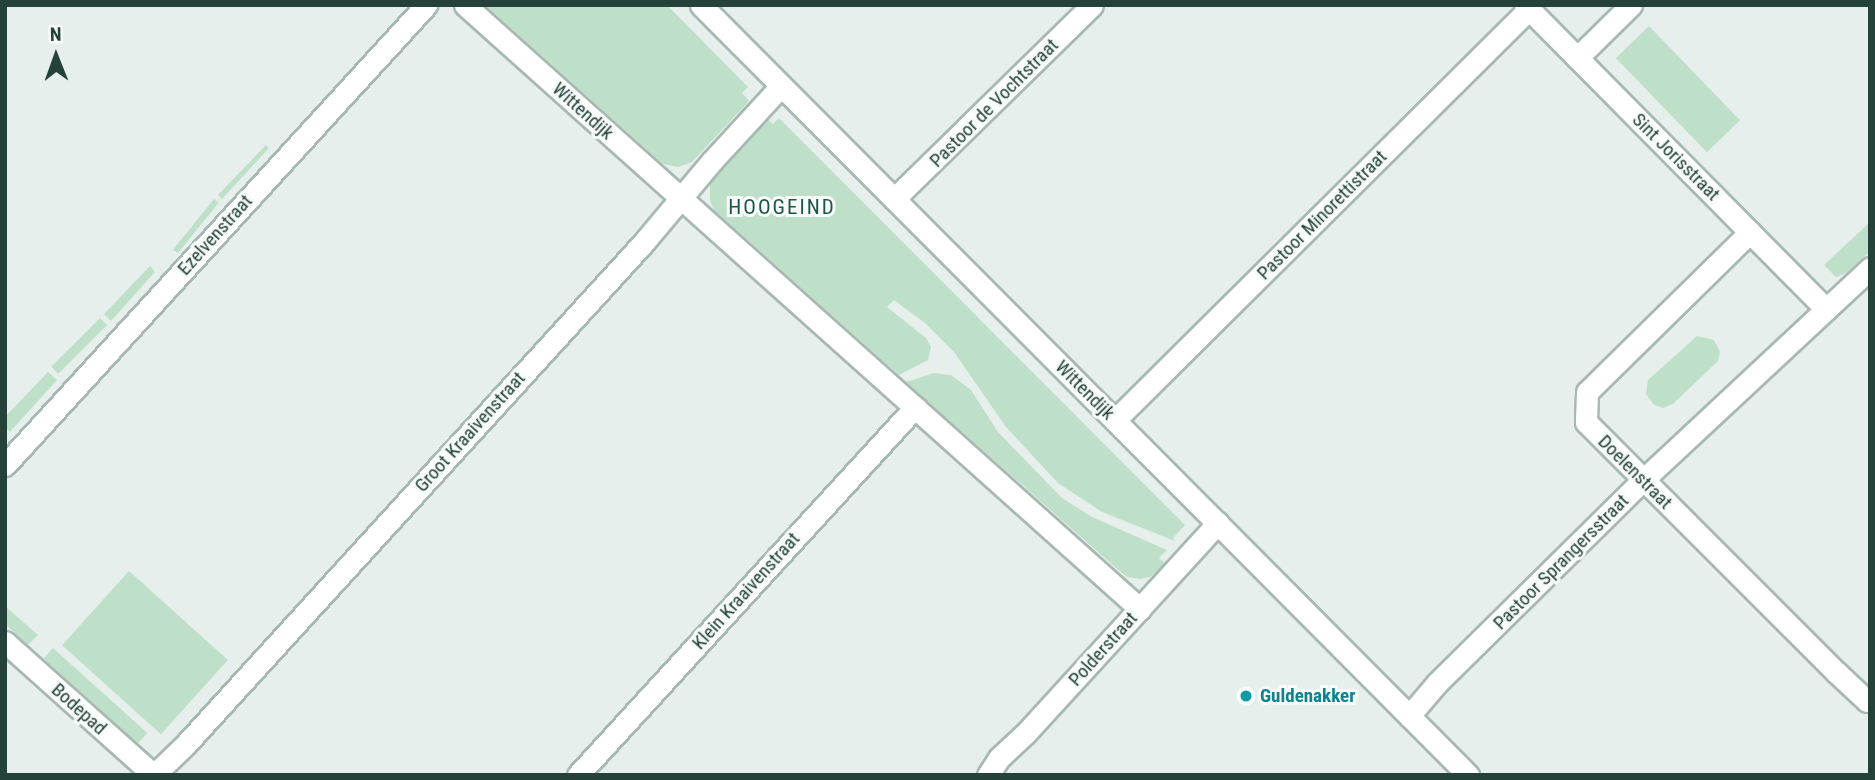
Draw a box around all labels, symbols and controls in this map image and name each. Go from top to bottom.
north arrow [21,21,91,91]
text: N [50,23,62,46]
street label: Pastoor de Vochtstraat [925,34,1063,172]
street label: Wittendijk [548,78,618,144]
street label: Sint Jorisstraat [1627,108,1725,206]
street label: Pastoor Minorettistraat [1252,145,1392,285]
street label: Ezelvenstraat [173,190,257,280]
district label: HOOGEIND [729,194,835,220]
street label: Wittendijk [1050,355,1120,425]
street label: Groot Kraaivenstraat [410,367,530,497]
street label: Doelenstraat [1593,430,1677,514]
street label: Pastoor Sprangersstraat [1489,490,1633,634]
street label: Klein Kraaivenstraat [687,528,805,654]
street label: Polderstraat [1064,607,1142,691]
street label: Bodepad [47,678,111,740]
place label: Guldenakker [1260,685,1355,707]
marker: Guldenakker [1238,688,1254,704]

